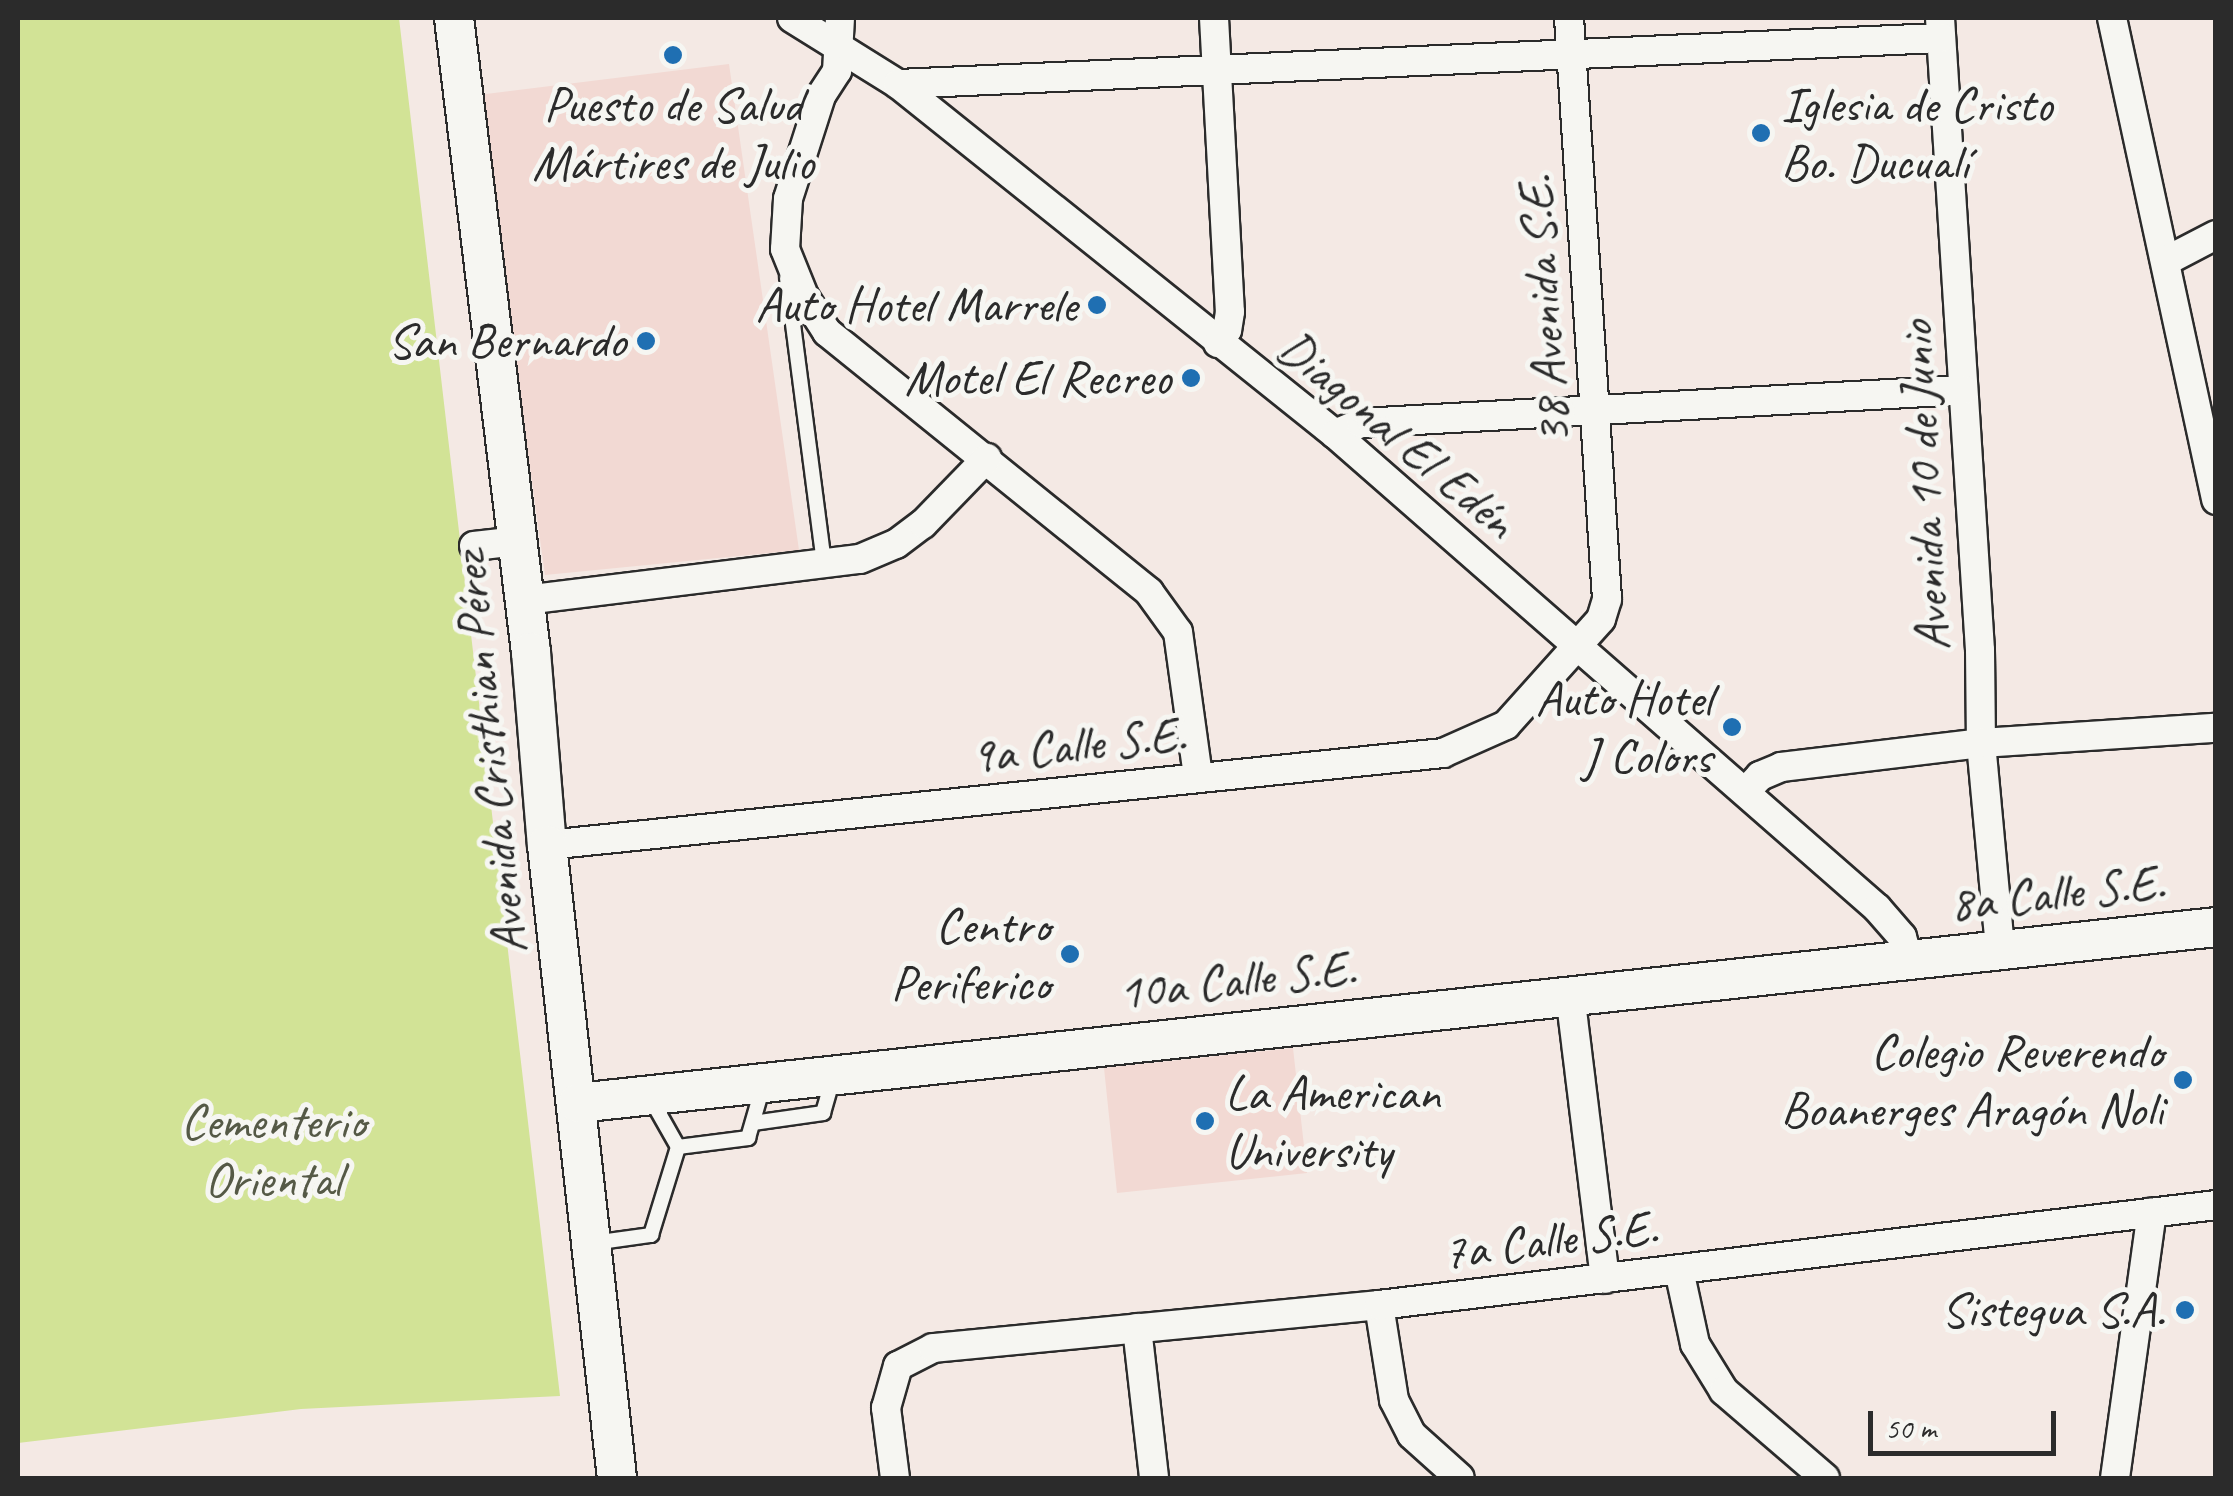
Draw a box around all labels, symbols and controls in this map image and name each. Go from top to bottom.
marker: Puesto de Salud Mártires de Julio [660,42,686,68]
place label: Puesto de Salud Mártires de Julio [532,74,814,192]
place label: Iglesia de Cristo Bo. Ducualí [1781,74,2052,192]
marker: Iglesia de Cristo Bo. Ducualí [1750,122,1772,144]
street label: 38 Avenida S.E. [1505,174,1583,446]
place label: Auto Hotel Marrele [754,275,1077,335]
marker: Auto Hotel Marrele [1086,294,1108,316]
place label: San Bernardo [388,311,626,371]
street label: Diagonal El Edén [1266,317,1528,551]
street label: Avenida 10 de Junio [1885,320,1963,652]
marker: San Bernardo [635,330,657,352]
place label: Motel El Recreo [905,348,1171,408]
marker: Motel El Recreo [1180,367,1202,389]
street label: Avenida Cristhian Pérez [438,549,540,957]
place label: Auto Hotel J Colors [1536,668,1712,786]
street label: 9a Calle S.E. [967,704,1189,786]
marker: Auto Hotel J Colors [1721,716,1743,738]
street label: 8a Calle S.E. [1946,852,2168,934]
place label: Centro Periferico [891,895,1050,1012]
street label: 10a Calle S.E. [1114,938,1360,1022]
marker: Centro Periferico [1059,943,1081,965]
place label: Colegio Reverendo Boanerges Aragón Noli [1780,1021,2163,1138]
place label: La American University [1225,1062,1439,1180]
marker: Colegio Reverendo Boanerges Aragón Noli [2172,1069,2194,1091]
park label: Cementerio Oriental [181,1091,365,1208]
marker: La American University [1194,1110,1216,1132]
street label: 7a Calle S.E. [1438,1197,1662,1283]
place label: Sistegua S.A. [1941,1280,2165,1340]
marker: Sistegua S.A. [2174,1299,2196,1321]
scale bar [1873,1391,2060,1453]
text: 50 m [1885,1409,1936,1447]

